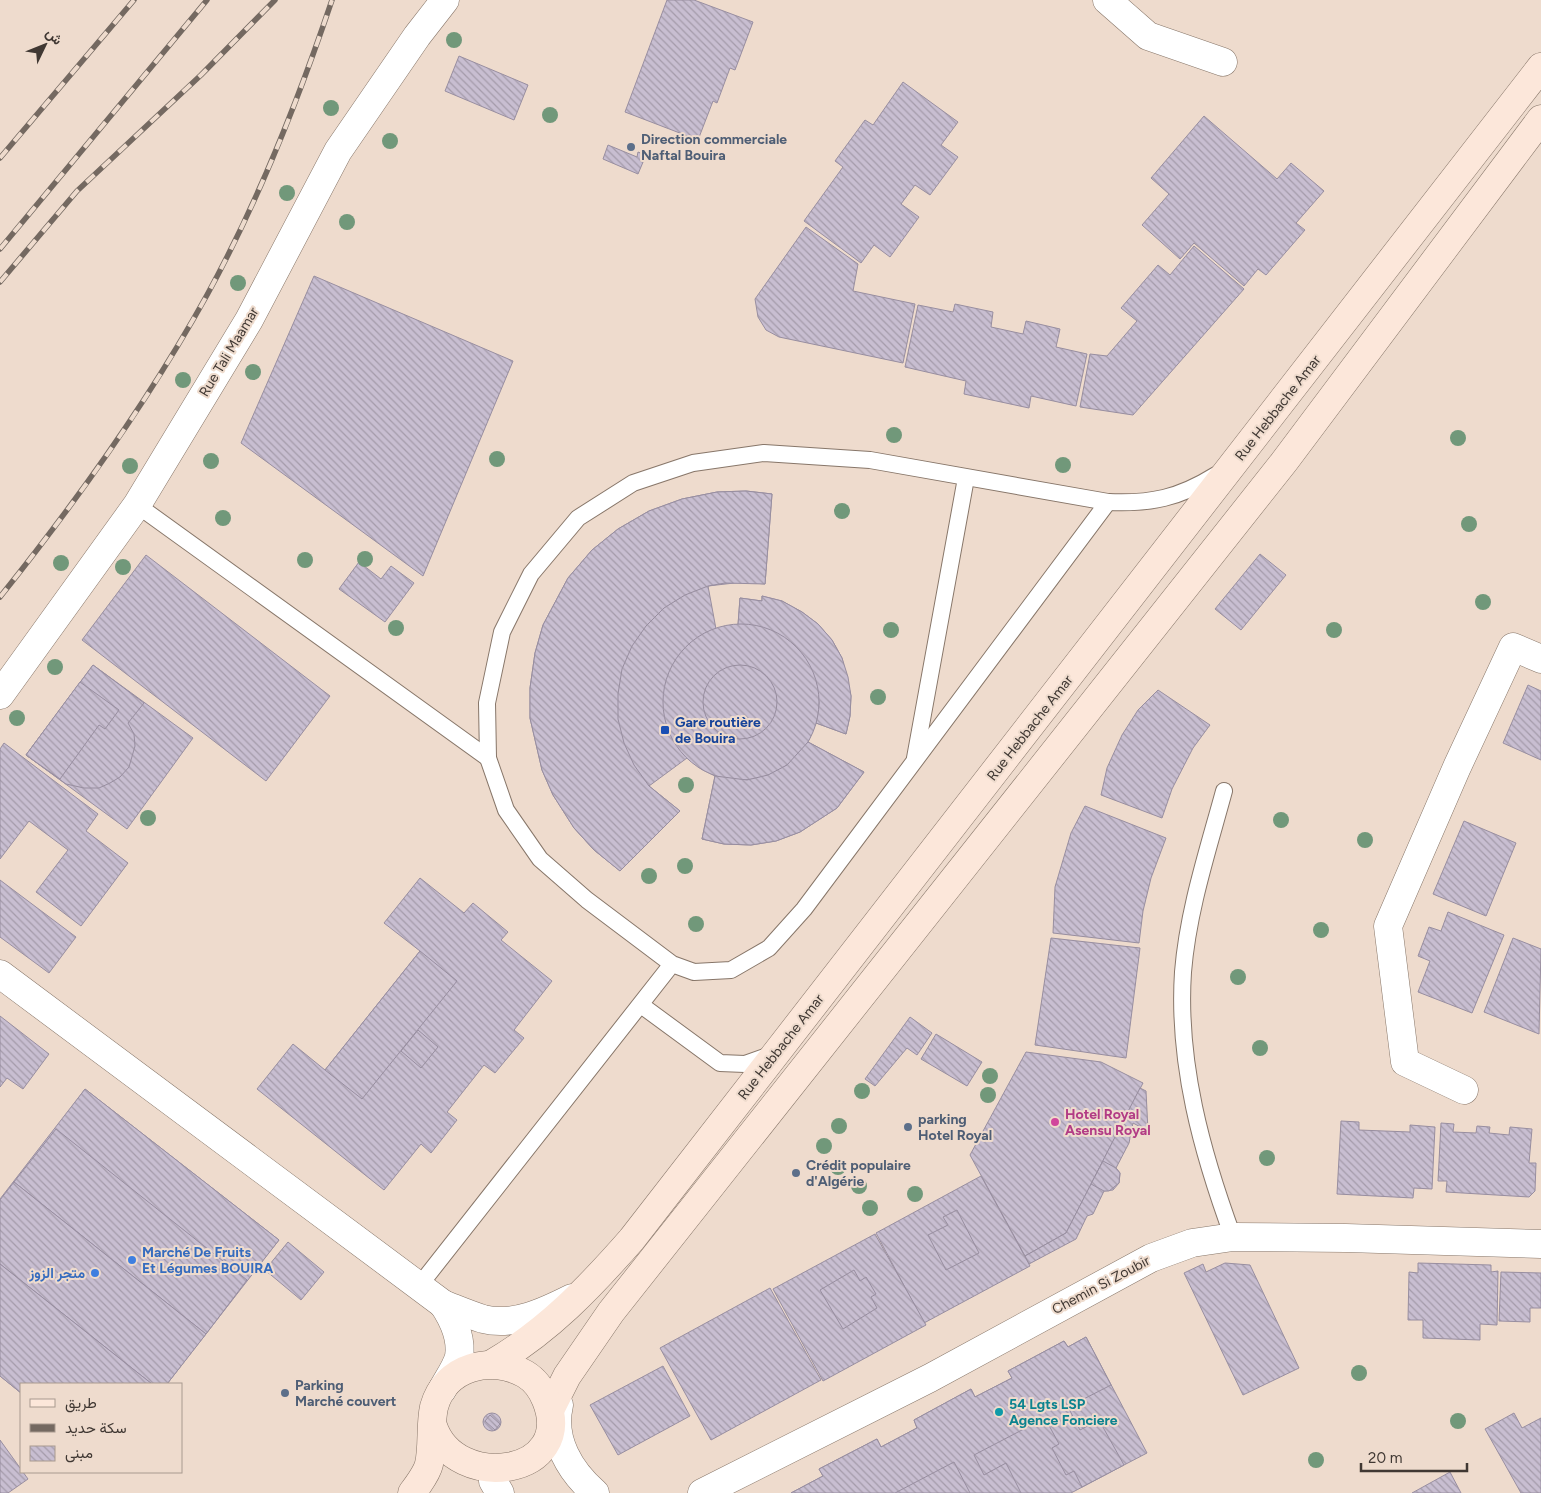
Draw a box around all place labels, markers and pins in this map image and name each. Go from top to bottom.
place label: Direction commerciale Naftal Bouira [641,131,787,164]
marker: Direction commerciale Naftal Bouira [625,141,637,153]
place label: Gare routière de Bouira [675,714,761,747]
marker: Gare routière de Bouira [659,724,671,736]
place label: Hotel Royal Asensu Royal [1065,1106,1151,1139]
place label: parking Hotel Royal [918,1111,992,1144]
marker: Hotel Royal Asensu Royal [1049,1116,1061,1128]
marker: parking Hotel Royal [902,1121,914,1133]
place label: Crédit populaire d'Algérie [806,1157,911,1190]
marker: Crédit populaire d'Algérie [790,1167,802,1179]
place label: Marché De Fruits Et Légumes BOUIRA [142,1244,273,1277]
marker: Marché De Fruits Et Légumes BOUIRA [126,1254,138,1266]
place label: متجر الزوز [28,1265,85,1282]
marker: متجر الزوز [89,1267,101,1279]
place label: Parking Marché couvert [295,1377,397,1410]
marker: Parking Marché couvert [279,1387,291,1399]
place label: 54 Lgts LSP Agence Fonciere [1009,1396,1118,1429]
marker: 54 Lgts LSP Agence Fonciere [993,1406,1005,1418]

